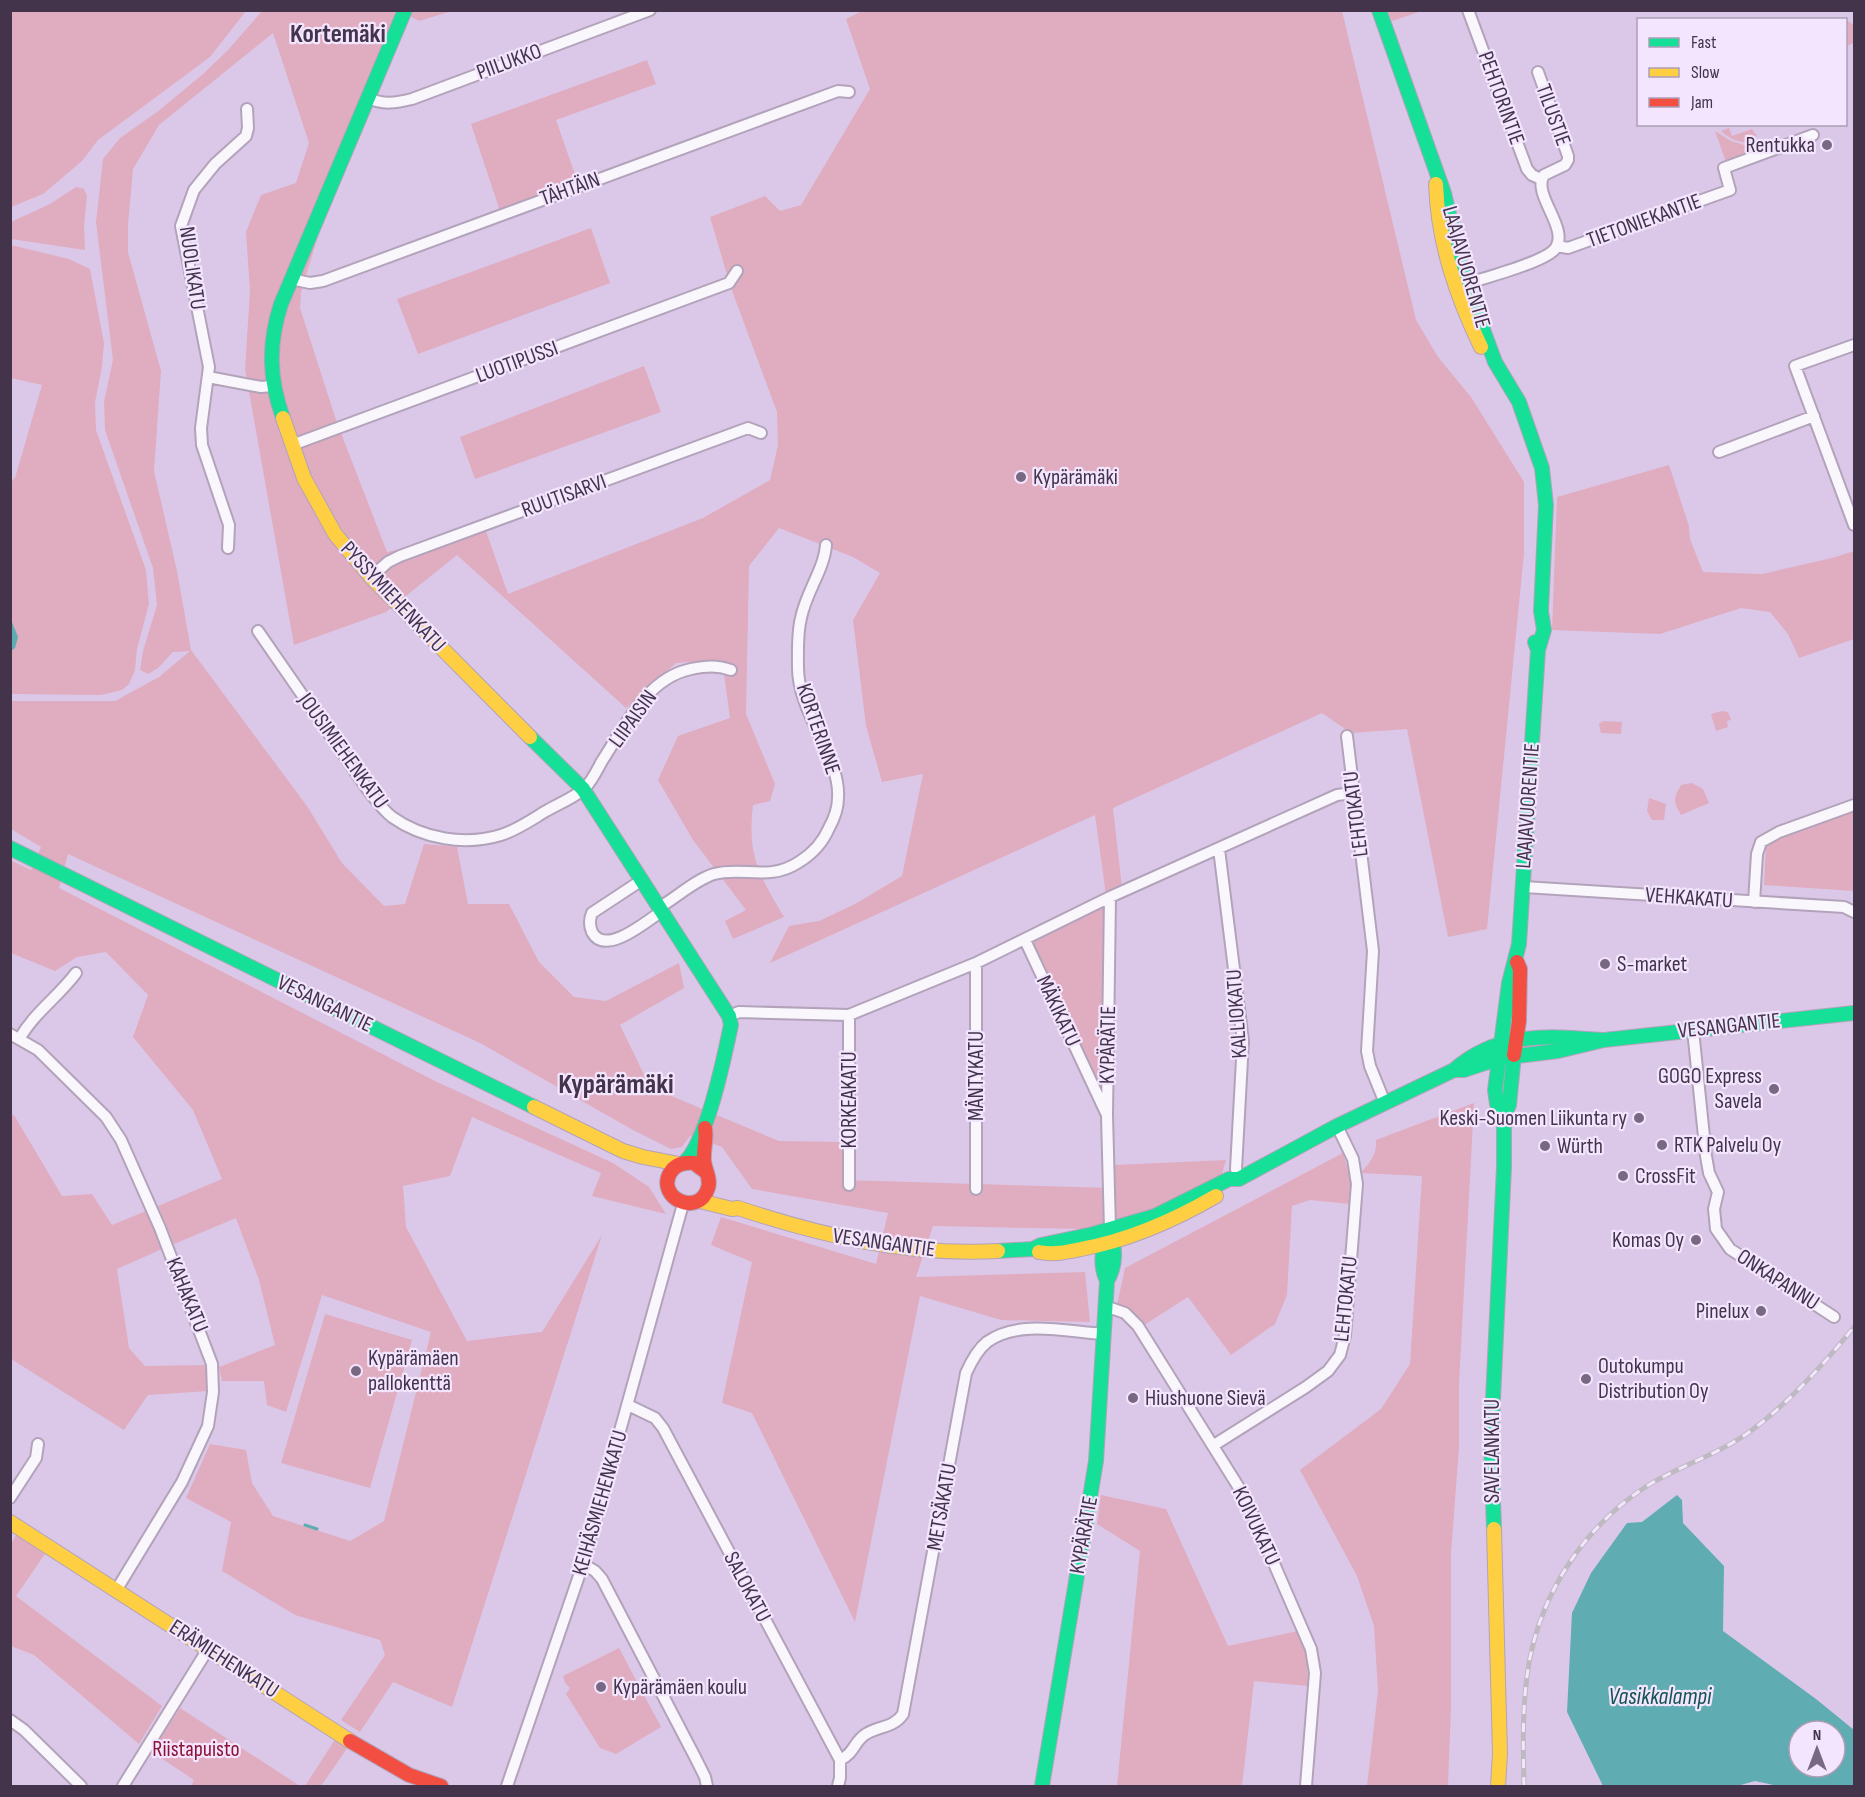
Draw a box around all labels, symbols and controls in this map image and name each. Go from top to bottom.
legend [1637,18,1847,126]
district label: Kortemäki [290,19,386,50]
text: Fast [1691,32,1717,53]
street label: PIILUKKO [473,38,545,86]
street label: PEHTORINTIE [1472,48,1530,148]
text: Slow [1691,62,1720,83]
street label: TILUSTIE [1529,80,1577,150]
text: Jam [1690,92,1713,113]
place label: Rentukka [1746,132,1815,159]
marker: Rentukka [1820,138,1834,152]
street label: TÄHTÄIN [536,166,604,212]
street label: TIETONIEKANTIE [1583,188,1705,254]
street label: LAAJAVUORENTIE [1436,203,1496,331]
street label: NUOLIKATU [173,225,211,311]
street label: LUOTIPUSSI [472,335,562,389]
place label: Kypärämäki [1033,464,1118,491]
street label: RUUTISARVI [518,468,610,524]
marker: Kypärämäki [1014,470,1028,484]
street label: PYSSYMIEHENKATU [335,536,451,658]
street label: KORTERINNE [790,680,846,778]
street label: LIIPAISIN [603,685,663,753]
street label: JOUSIMIEHENKATU [291,687,394,814]
street label: LAAJAVUORENTIE [1510,742,1546,870]
street label: LEHTOKATU [1337,770,1375,858]
street label: VEHKAKATU [1644,881,1734,915]
place label: S-market [1617,951,1687,978]
marker: S-market [1598,957,1612,971]
street label: KALLIOKATU [1220,968,1254,1060]
street label: VESANGANTIE [273,969,377,1039]
street label: MÄKIKATU [1030,971,1086,1051]
street label: KYPÄRÄTIE [1094,1006,1122,1084]
street label: VESANGANTIE [1676,1007,1782,1045]
street label: MÄNTYKATU [963,1031,990,1121]
street label: KORKEAKATU [836,1051,863,1149]
place label: GOGO Express Savela [1658,1063,1762,1115]
district label: Kypärämäki [558,1068,674,1101]
marker: GOGO Express Savela [1767,1082,1781,1096]
place label: Keski-Suomen Liikunta ry [1440,1105,1627,1132]
marker: Keski-Suomen Liikunta ry [1632,1111,1646,1125]
place label: RTK Palvelu Oy [1674,1132,1782,1159]
place label: Würth [1557,1133,1603,1160]
marker: RTK Palvelu Oy [1655,1138,1669,1152]
marker: Würth [1538,1139,1552,1153]
place label: CrossFit [1635,1163,1696,1190]
marker: CrossFit [1616,1169,1630,1183]
street label: VESANGANTIE [831,1222,937,1264]
place label: Komas Oy [1612,1227,1685,1254]
marker: Komas Oy [1689,1233,1703,1247]
street label: ONKAPANNU [1732,1243,1824,1317]
street label: KAHAKATU [160,1254,214,1336]
street label: LEHTOKATU [1328,1255,1364,1343]
place label: Pinelux [1696,1298,1750,1325]
marker: Pinelux [1754,1304,1768,1318]
place label: Kypärämäen pallokenttä [368,1345,459,1397]
place label: Outokumpu Distribution Oy [1598,1353,1709,1405]
marker: Kypärämäen pallokenttä [349,1364,363,1378]
marker: Outokumpu Distribution Oy [1579,1372,1593,1386]
place label: Hiushuone Sievä [1145,1385,1266,1412]
marker: Hiushuone Sievä [1126,1391,1140,1405]
street label: SAVELANKATU [1479,1399,1506,1503]
street label: KEIHÄSMIEHENKATU [566,1427,634,1579]
street label: METSÄKATU [921,1461,963,1553]
street label: KOIVUKATU [1226,1482,1286,1570]
street label: KYPÄRÄTIE [1064,1494,1104,1576]
street label: SALOKATU [717,1547,777,1627]
street label: ERÄMIEHENKATU [164,1614,284,1704]
place label: Kypärämäen koulu [613,1674,747,1701]
marker: Kypärämäen koulu [594,1680,608,1694]
water label: Vasikkalampi [1609,1682,1712,1711]
north arrow [1787,1719,1847,1779]
text: N [1813,1726,1821,1745]
park label: Riistapuisto [152,1736,240,1763]

